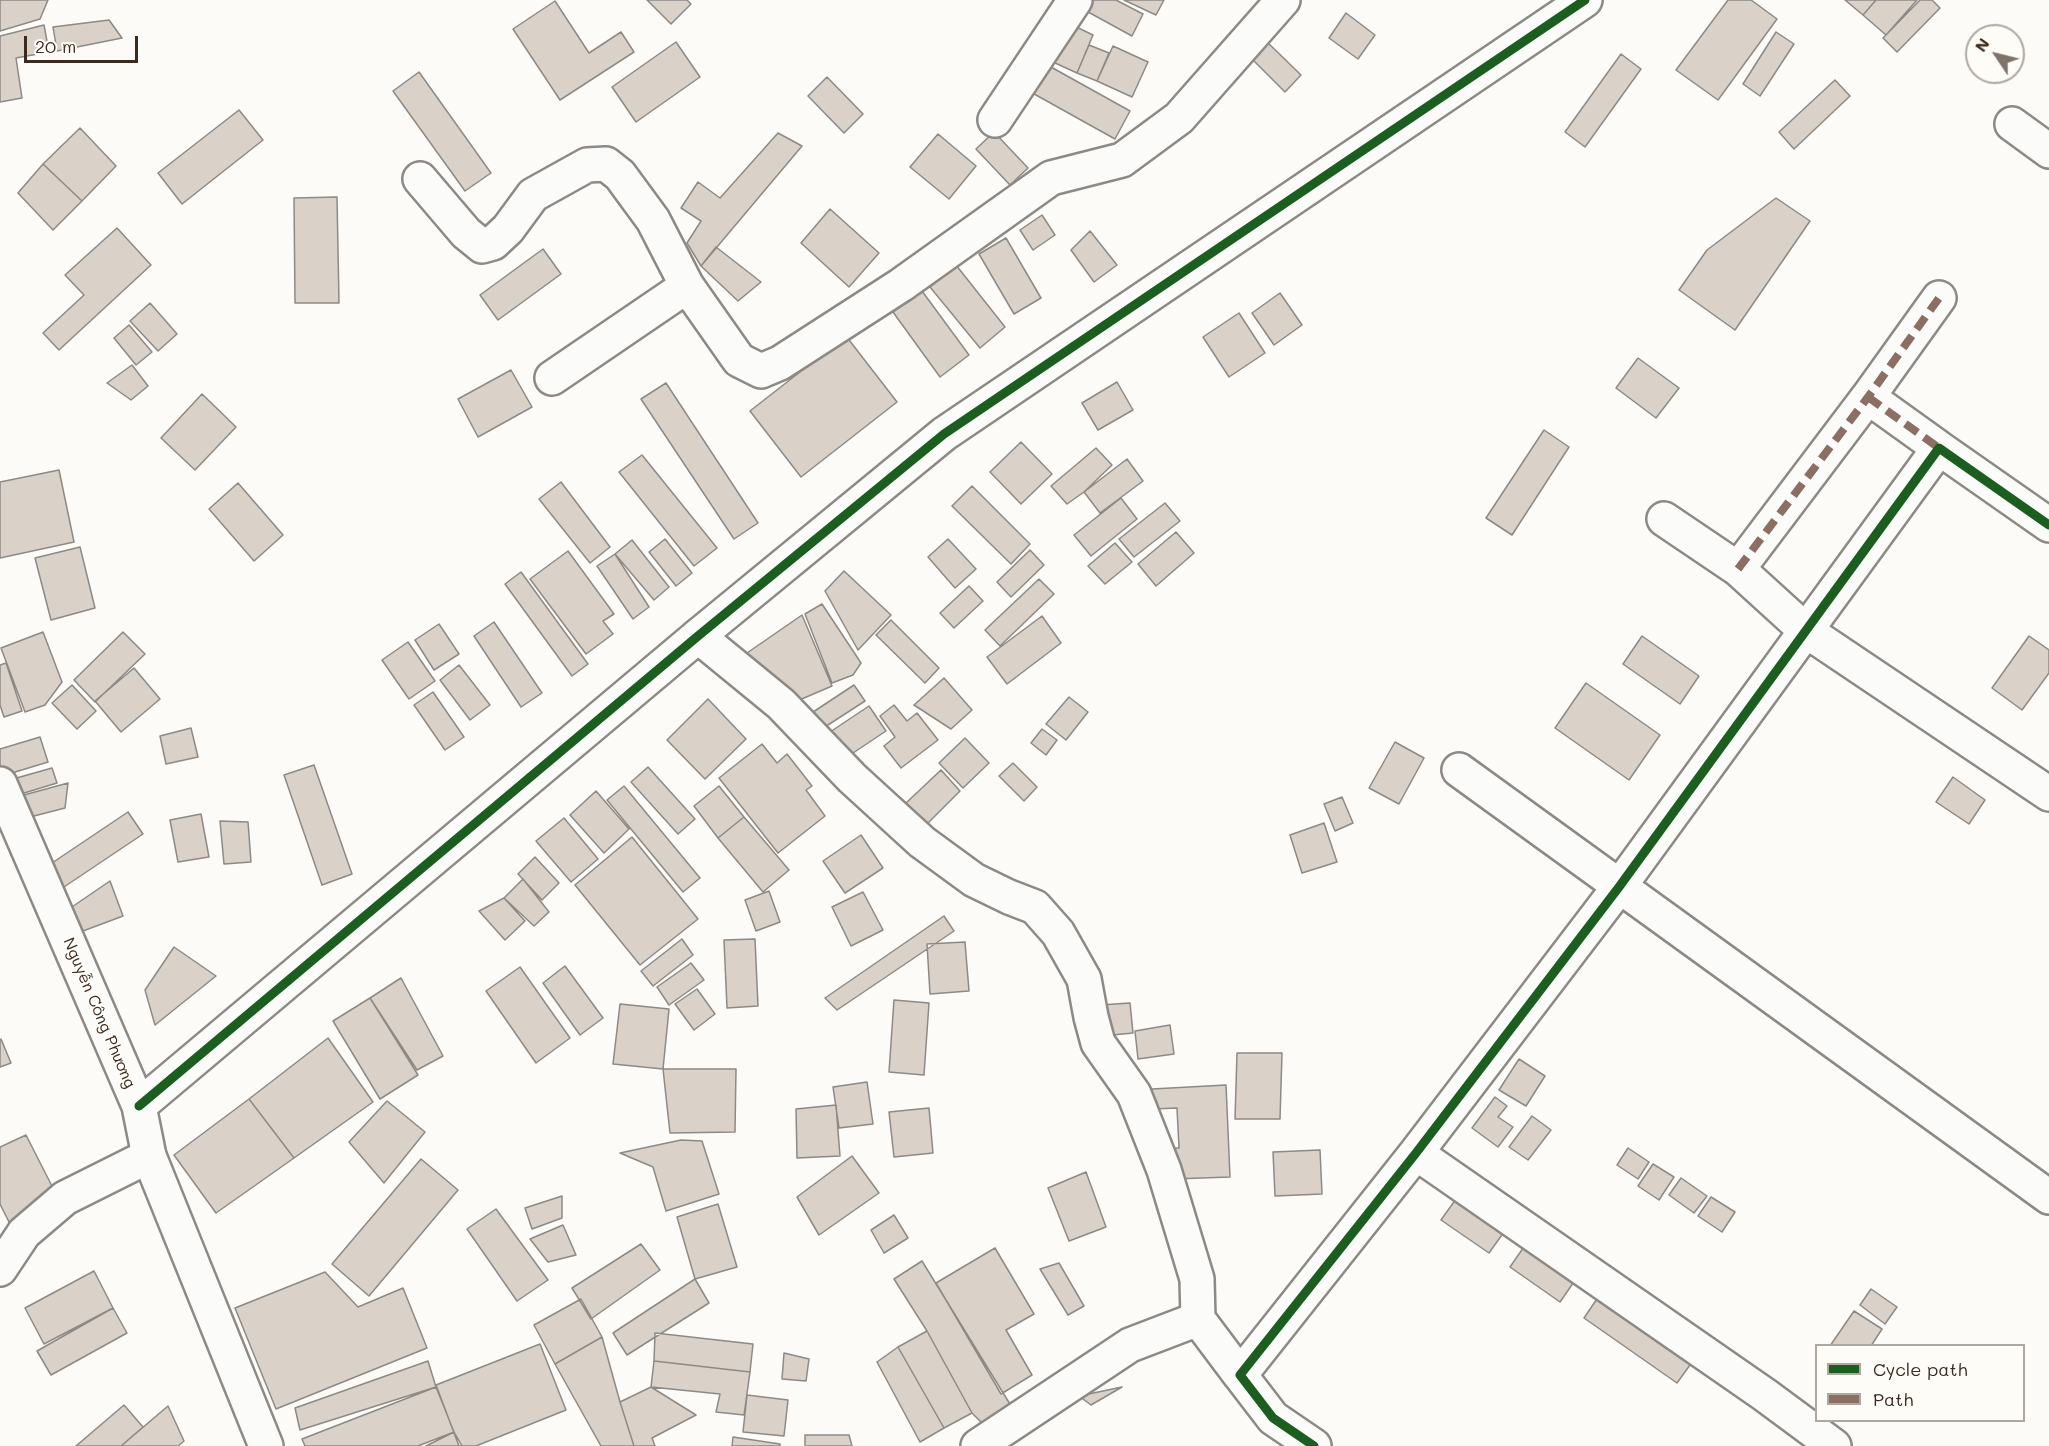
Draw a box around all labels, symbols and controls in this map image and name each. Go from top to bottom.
scale bar [27,24,141,62]
north arrow [1965,24,2025,84]
text: 20 m [35,34,76,58]
text: N [1969,34,1994,56]
street label: Nguyễn Công Phương [59,935,139,1091]
legend [1815,1344,2025,1422]
text: Cycle path [1873,1357,1968,1381]
text: Path [1873,1387,1913,1411]

